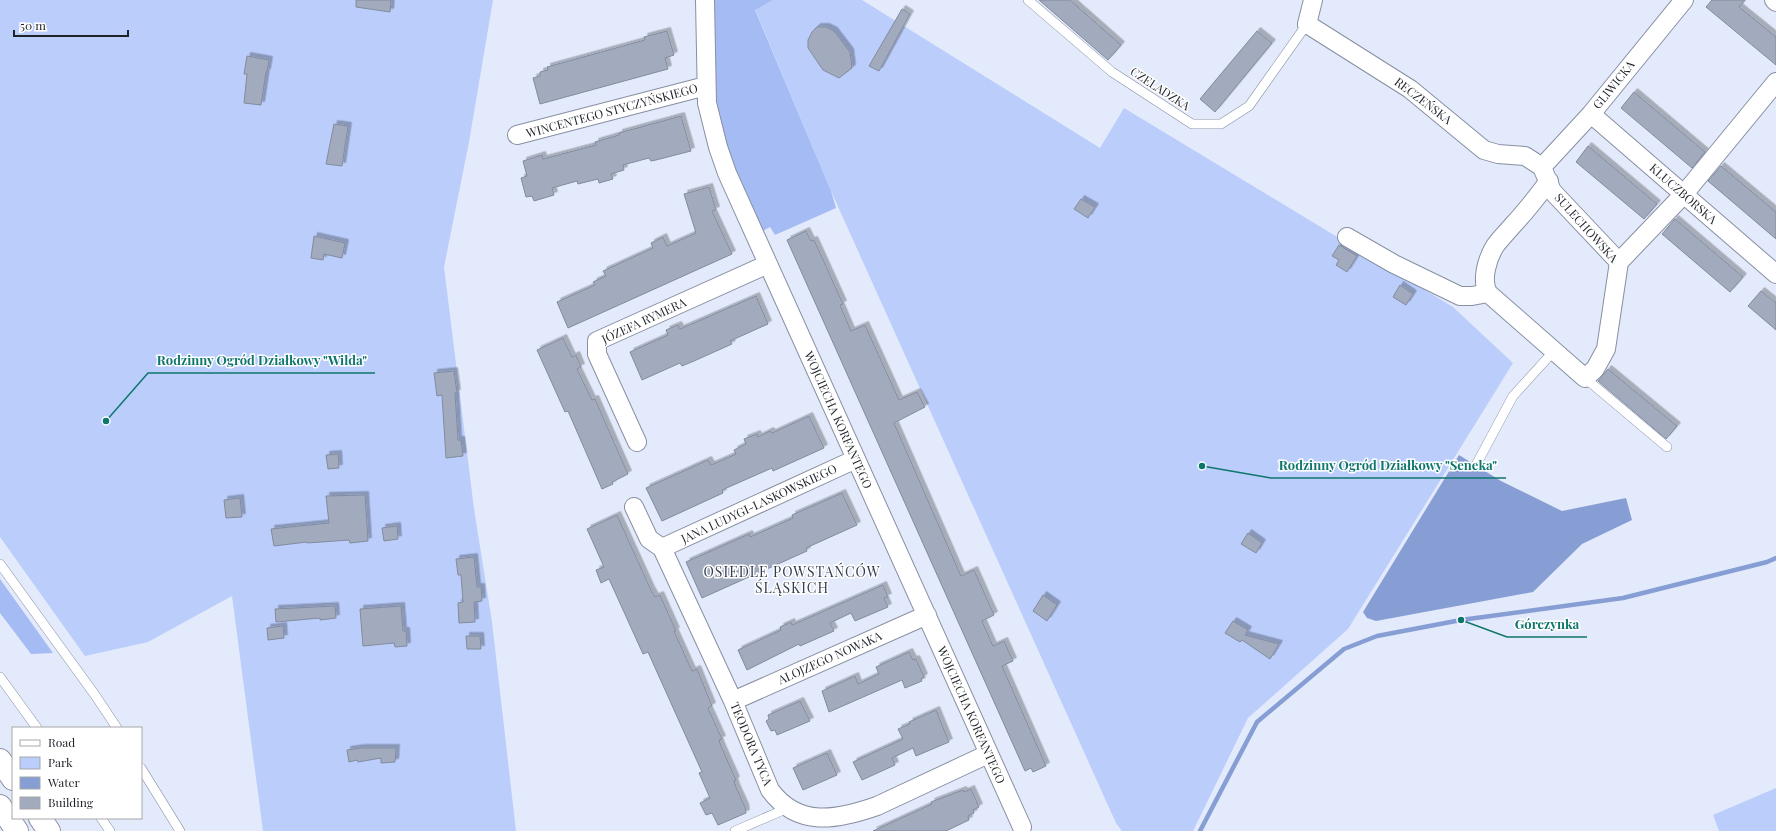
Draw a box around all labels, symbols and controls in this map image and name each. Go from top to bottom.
scale bar [14,12,128,38]
text: 50 m [20,17,46,33]
street label: GLIWICKA [1589,56,1638,112]
street label: CZELADZKA [1128,63,1194,114]
street label: RECZEŃSKA [1392,73,1456,127]
street label: WINCENTEGO STYCZYŃSKIEGO [523,79,699,141]
street label: KLUCZBORSKA [1647,160,1721,227]
street label: SULECHOWSKA [1551,189,1622,266]
street label: JÓZEFA RYMERA [598,293,689,347]
street label: WOJCIECHA KORFANTEGO [801,347,877,491]
callout: Rodzinny Ogród Działkowy "Wilda" [148,348,375,373]
text: Rodzinny Ogród Działkowy "Wilda" [157,351,367,368]
callout: Rodzinny Ogród Działkowy "Seneka" [1271,453,1506,478]
text: Rodzinny Ogród Działkowy "Seneka" [1279,456,1497,473]
street label: JANA LUDYGI-LASKOWSKIEGO [677,460,839,547]
district label: OSIEDLE POWSTAŃCÓW ŚLĄSKICH [704,562,880,597]
callout: Górczynka [1507,612,1587,637]
text: Górczynka [1515,615,1579,632]
street label: ALOJZEGO NOWAKA [774,627,884,688]
street label: WOJCIECHA KORFANTEGO [934,642,1010,786]
street label: TEODORA TYCA [727,699,777,788]
legend [12,727,142,819]
text: Road [48,734,75,750]
text: Park [48,754,73,770]
text: Water [47,774,81,790]
text: Building [48,794,94,810]

